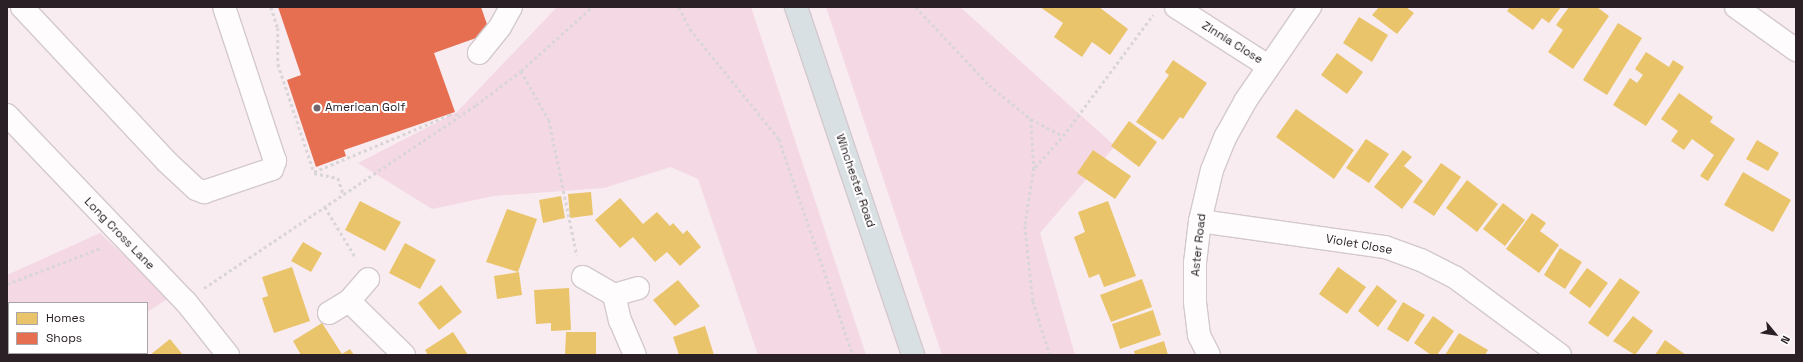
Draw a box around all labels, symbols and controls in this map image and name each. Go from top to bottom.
street label: Zinnia Close [1199,19,1265,67]
place label: American Golf [325,101,406,115]
marker: American Golf [312,103,322,113]
street label: Winchester Road [832,132,878,230]
street label: Long Cross Lane [81,195,157,273]
street label: Aster Road [1189,213,1209,277]
street label: Violet Close [1324,232,1394,258]
legend [8,302,148,354]
text: Homes [46,310,85,326]
north arrow [1755,314,1795,354]
text: Shops [46,330,82,346]
text: N [1778,333,1793,346]

